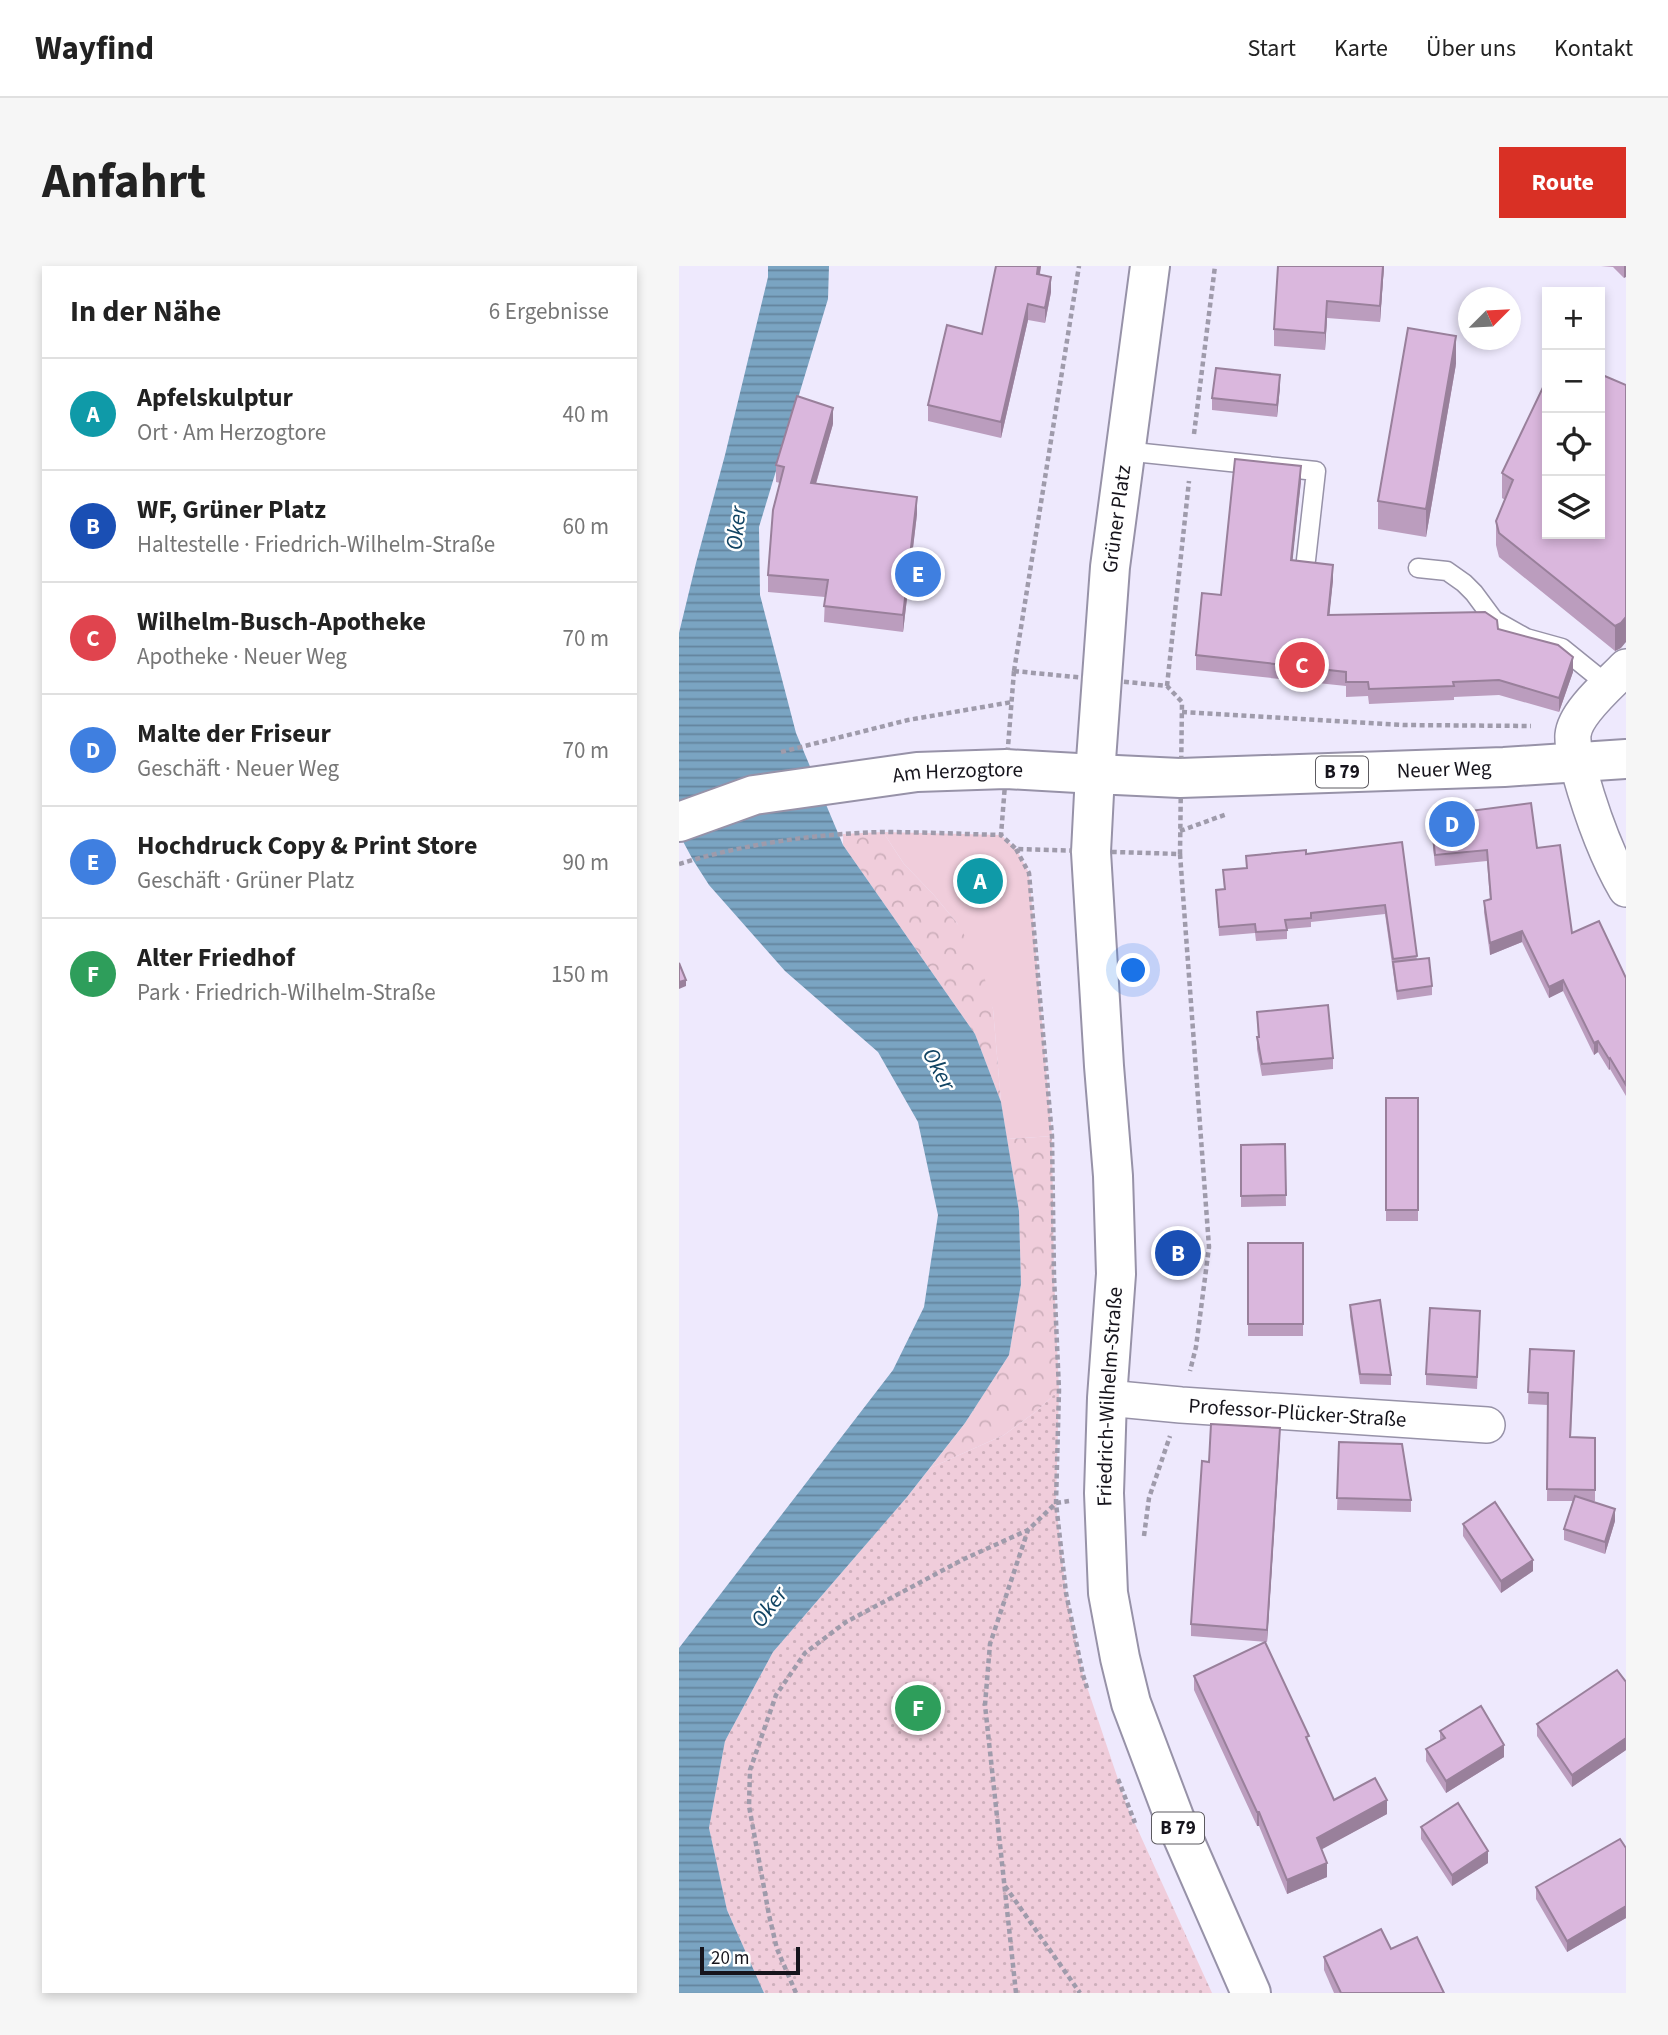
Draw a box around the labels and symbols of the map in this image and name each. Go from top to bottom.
north arrow [1458,287,1521,350]
street label: Grüner Platz [1094,463,1138,575]
water label: Oker [717,503,755,552]
pin: E [895,548,941,600]
pin: C [1279,639,1325,691]
street label: Neuer Weg [1396,752,1492,786]
street label: Am Herzogtore [890,754,1024,790]
road number: B 79 [1316,757,1368,788]
pin: D [1429,798,1475,850]
pin: A [957,855,1003,907]
your location [1116,953,1150,987]
water label: Oker [914,1042,964,1097]
pin: B [1155,1227,1201,1279]
street label: Friedrich-Wilhelm-Straße [1089,1286,1130,1507]
street label: Professor-Plücker-Straße [1187,1391,1407,1435]
water label: Oker [743,1579,796,1635]
pin: F [895,1682,941,1734]
road number: B 79 [1152,1812,1204,1844]
scale bar [700,1944,800,1976]

